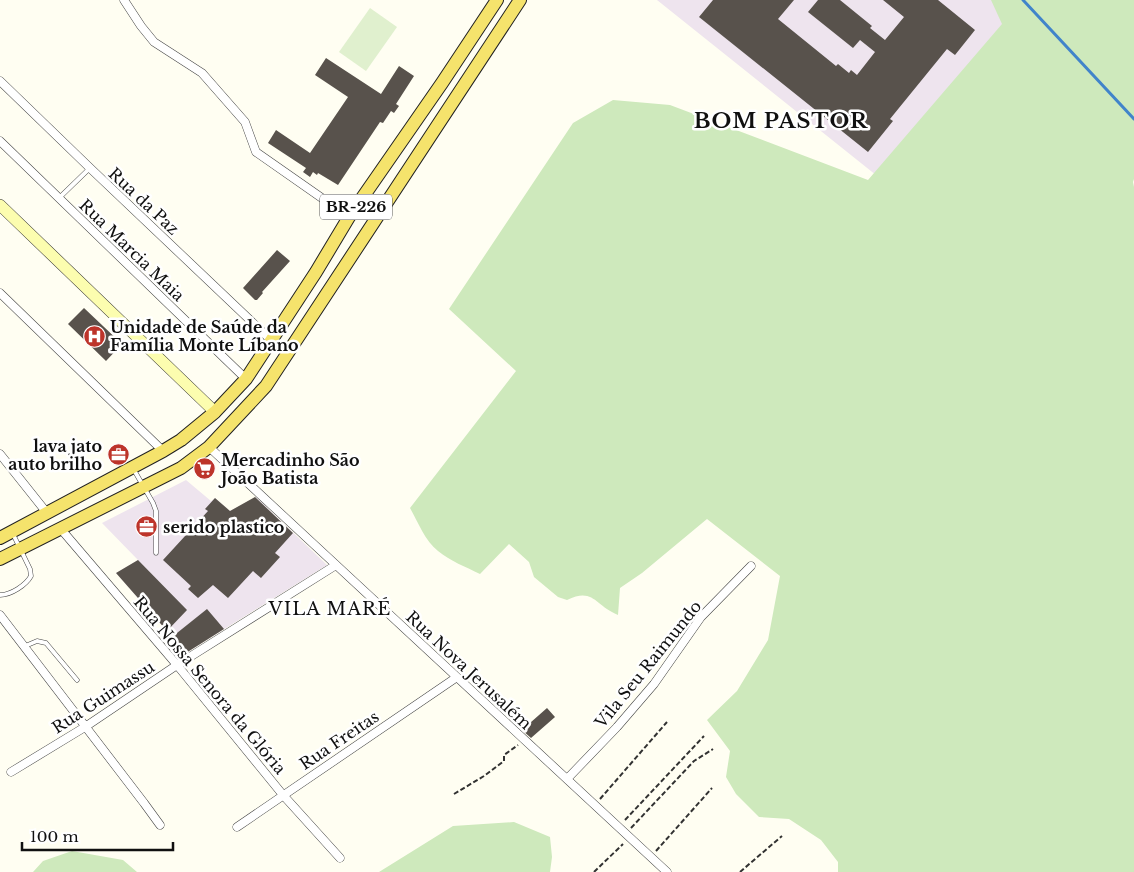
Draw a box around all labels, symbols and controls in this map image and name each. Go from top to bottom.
district label: BOM PASTOR [694,108,868,134]
street label: Rua da Paz [105,163,184,239]
road number: BR-226 [320,194,392,220]
street label: Rua Marcia Maia [75,195,189,305]
place label: Unidade de Saúde da Família Monte Líbano [110,317,299,355]
hospital icon: Unidade de Saúde da Família Monte Líbano [82,324,106,348]
place label: lava jato auto brilho [8,436,102,474]
office icon: lava jato auto brilho [106,443,130,467]
place label: Mercadinho São João Batista [218,450,360,488]
supermarket icon: Mercadinho São João Batista [193,457,217,481]
office icon: serido plastico [135,515,159,539]
place label: serido plastico [163,517,284,537]
street label: Rua Nossa Senora da Glória [130,592,290,778]
street label: Vila Seu Raimundo [590,596,706,733]
district label: VILA MARÉ [268,597,391,620]
street label: Rua Nova Jerusalém [402,607,536,733]
street label: Rua Guimassu [48,656,158,738]
street label: Rua Freitas [295,706,383,774]
scale bar [22,820,174,852]
text: 100 m [30,827,79,846]

